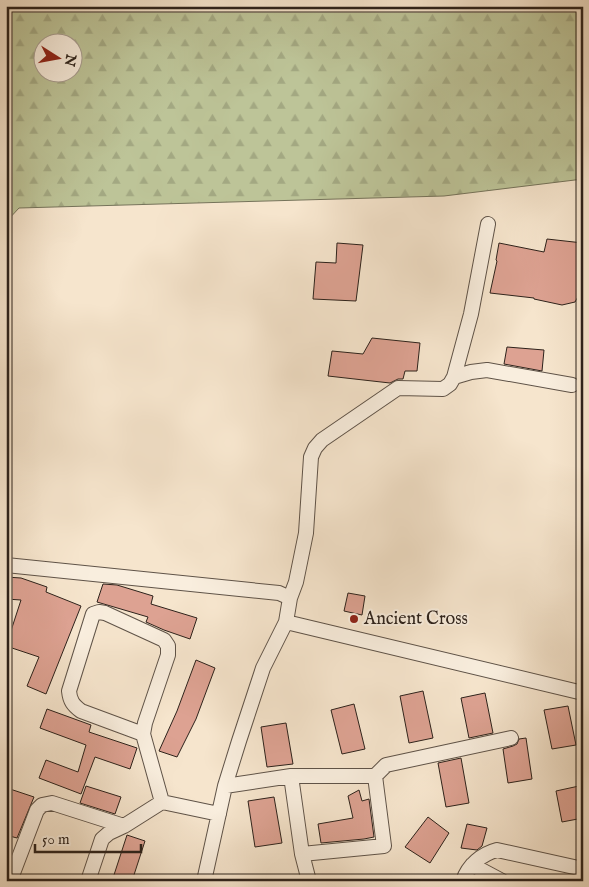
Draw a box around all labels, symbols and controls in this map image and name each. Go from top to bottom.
north arrow [32,32,82,82]
text: N [60,52,80,68]
place label: Ancient Cross [363,608,468,631]
marker: Ancient Cross [348,613,360,625]
scale bar [35,822,141,854]
text: 50 m [42,830,70,849]

